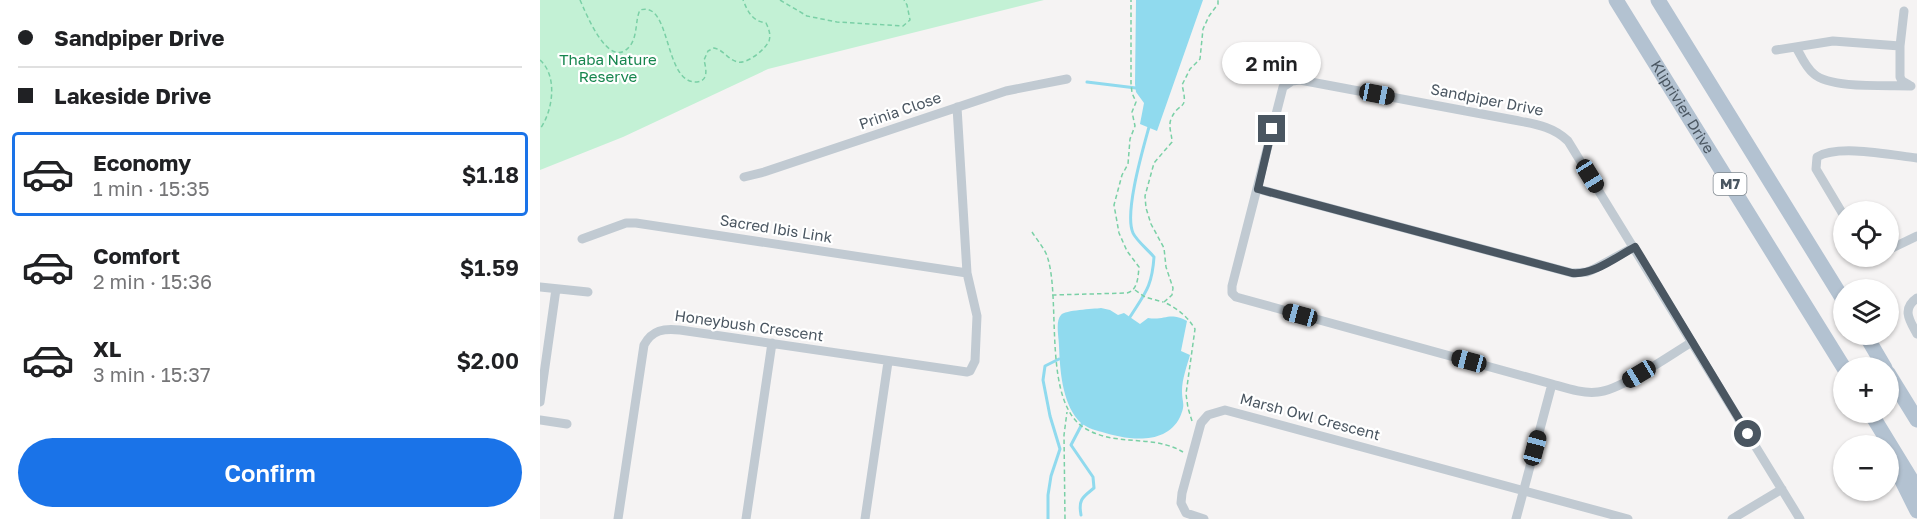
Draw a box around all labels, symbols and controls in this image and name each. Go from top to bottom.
text: Sandpiper Drive [54,24,225,51]
callout: 2 min [1222,42,1322,84]
park label: Thaba Nature Reserve [559,50,657,85]
text: 2 min [1246,51,1298,75]
street label: Kliprivier Drive [1648,57,1719,157]
street label: Sandpiper Drive [1429,79,1545,119]
text: Lakeside Drive [54,82,211,109]
car [1358,82,1396,106]
street label: Prinia Close [856,88,943,133]
route end [1258,115,1285,142]
icon: car [21,147,75,201]
text: Economy [93,149,191,176]
car [1573,156,1607,196]
text: $1.18 [462,161,519,188]
road number: M7 [1714,173,1746,195]
text: 1 min · 15:35 [93,176,210,200]
map controls [1833,201,1899,501]
button: locate [1833,201,1899,267]
street label: Sacred Ibis Link [719,210,834,246]
icon: car [21,240,75,294]
text: Comfort [93,242,180,269]
text: $1.59 [460,254,519,281]
text: 2 min · 15:36 [93,269,212,293]
button: layers [1833,279,1899,345]
car [1280,302,1320,328]
street label: Honeybush Crescent [674,306,825,344]
icon: car [21,333,75,387]
text: XL [93,335,121,362]
text: $2.00 [456,347,519,374]
car [1449,348,1489,374]
car [1619,357,1659,391]
button: + [1833,357,1899,423]
text: 3 min · 15:37 [93,362,211,386]
street label: Marsh Owl Crescent [1238,389,1382,443]
route start [1734,420,1761,447]
car [1522,428,1548,468]
button: − [1833,435,1899,501]
button: Confirm [18,438,522,507]

